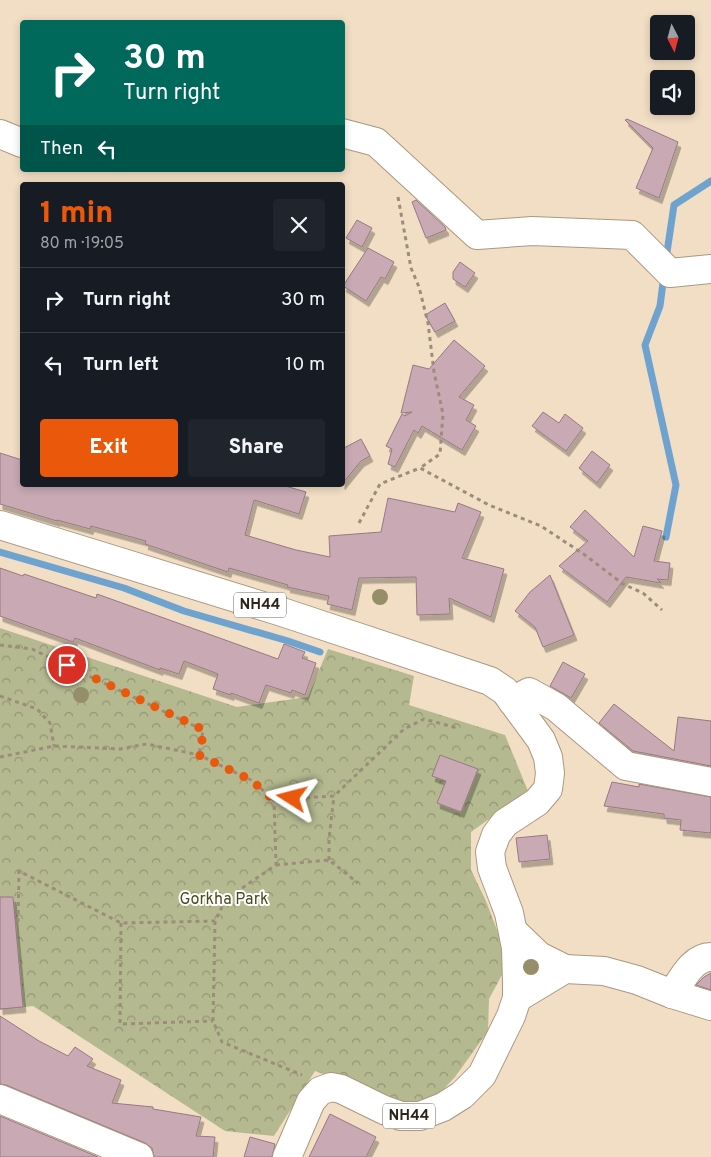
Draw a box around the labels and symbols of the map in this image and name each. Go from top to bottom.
north arrow [650,15,695,60]
road number: NH44 [234,592,286,618]
pin [46,644,88,686]
position arrow [265,771,317,823]
park label: Gorkha Park [180,890,268,910]
road number: NH44 [383,1104,435,1128]

